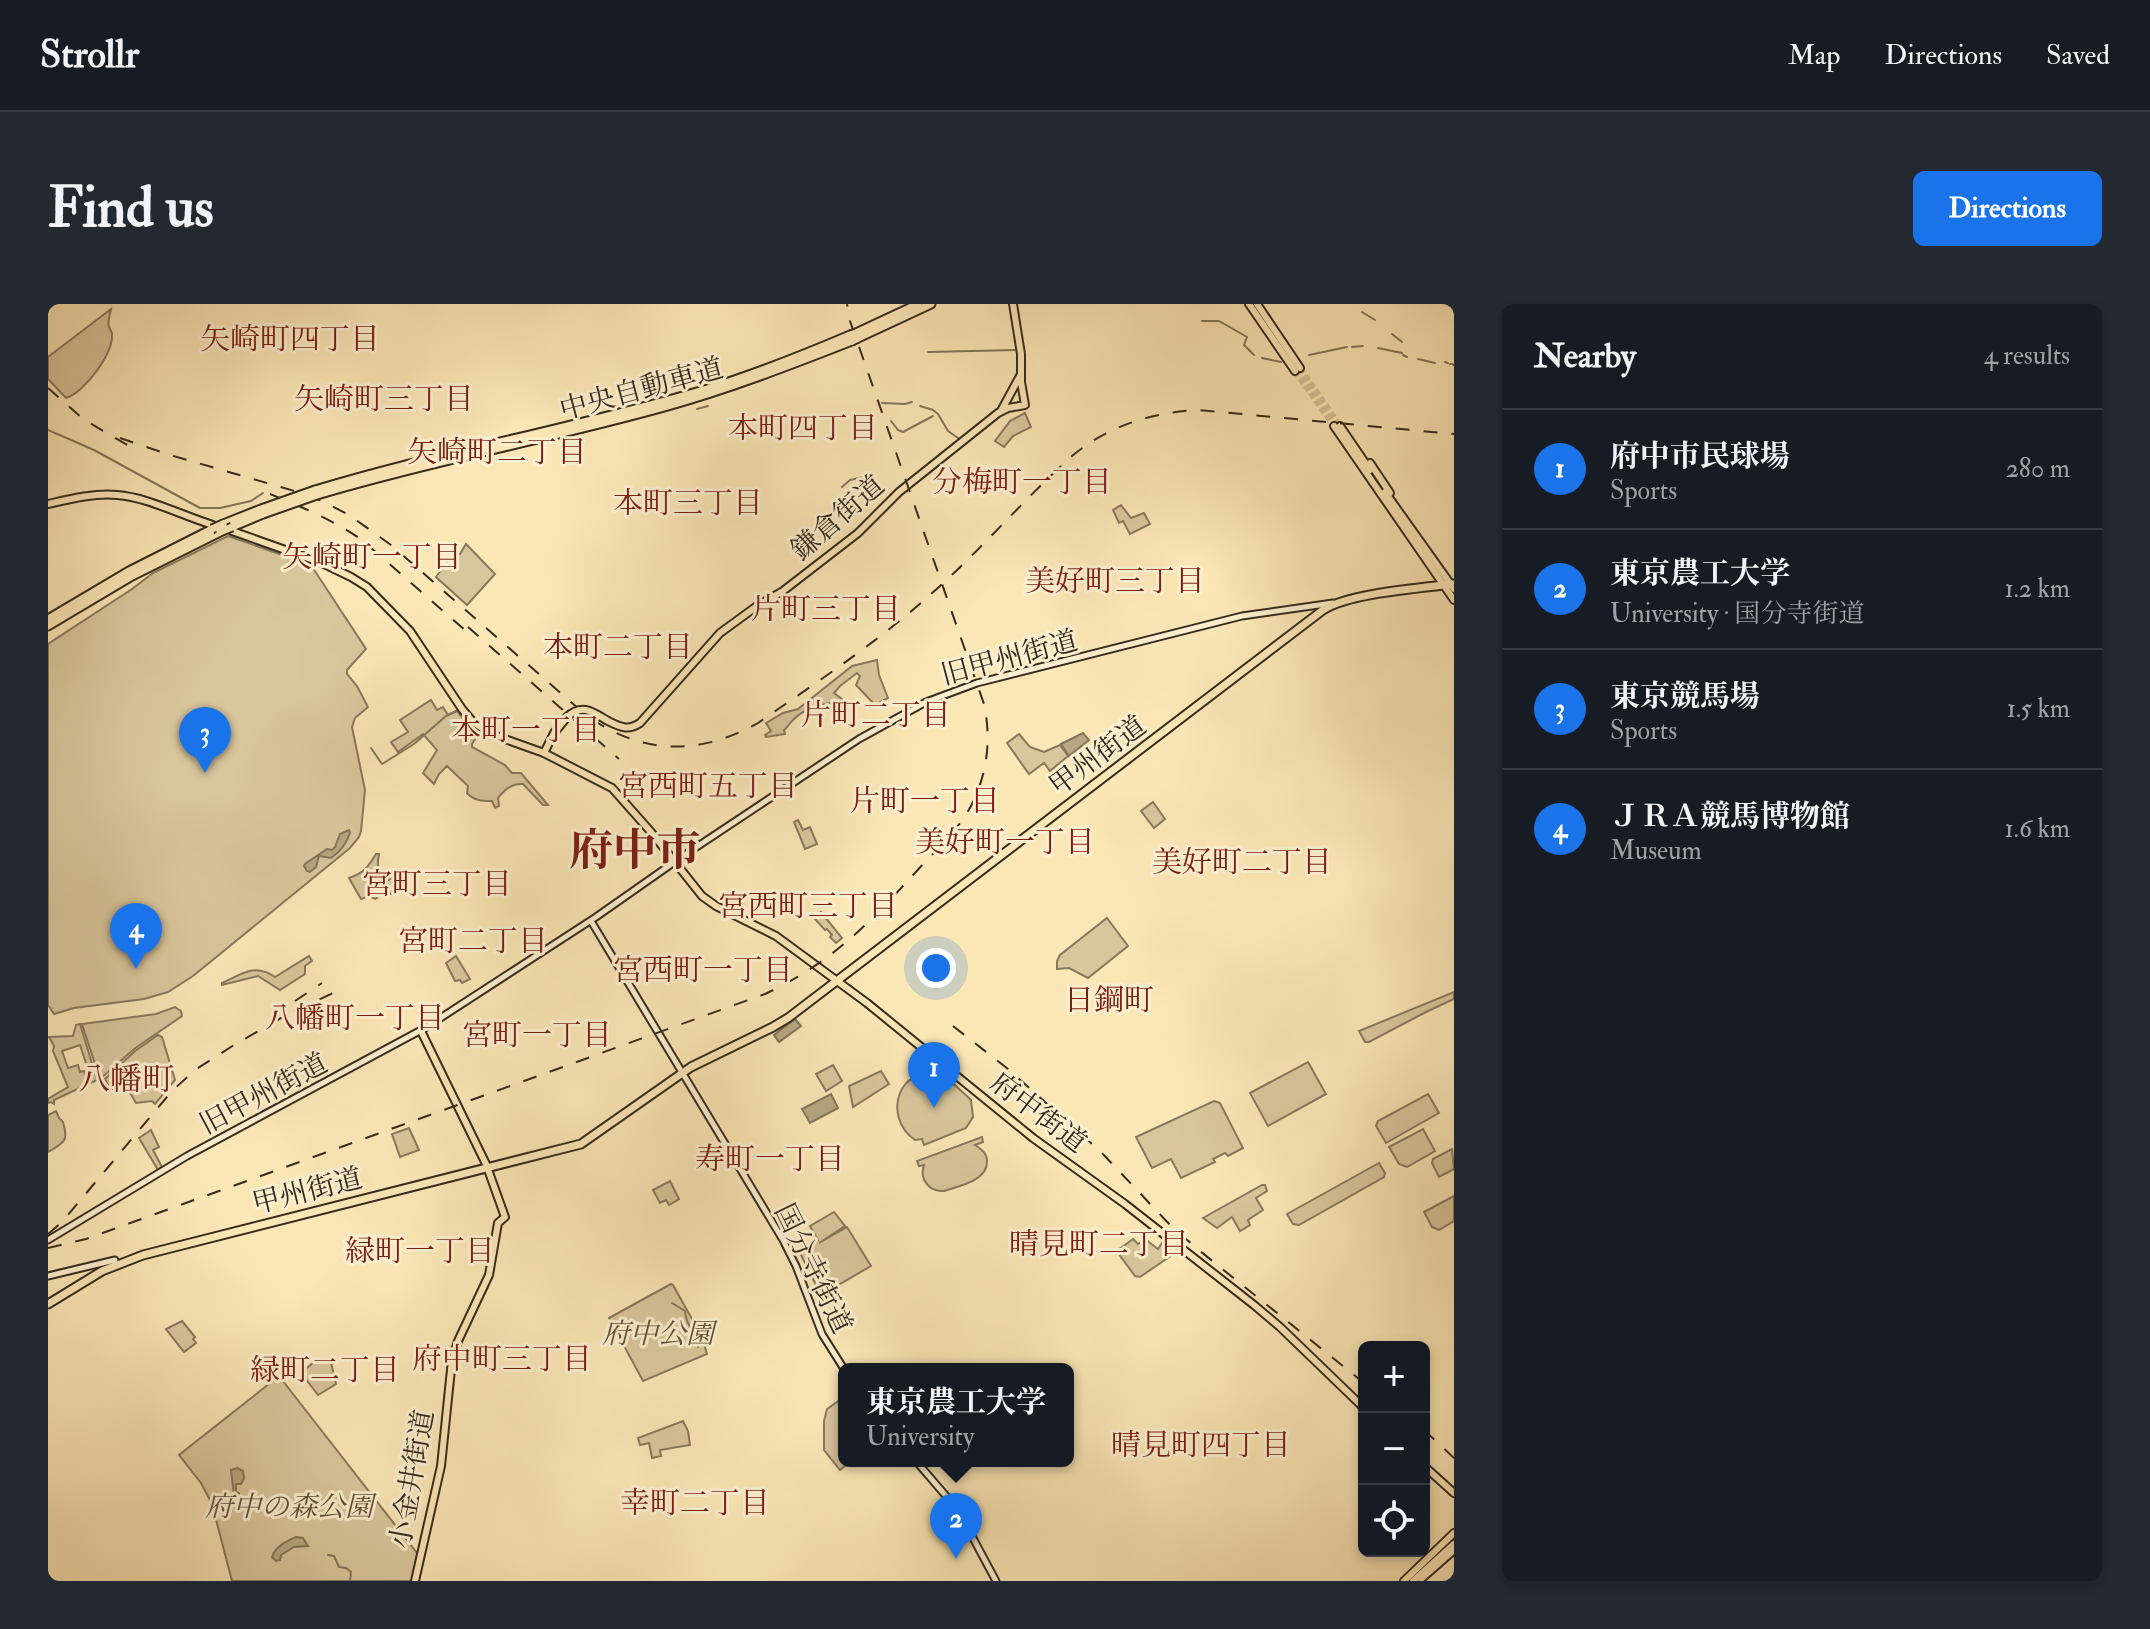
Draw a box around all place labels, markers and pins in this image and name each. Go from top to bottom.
pin: 3 [179,707,231,773]
pin: 4 [110,903,162,969]
pin: 1 [908,1042,960,1108]
pin: 2 [930,1493,982,1559]

